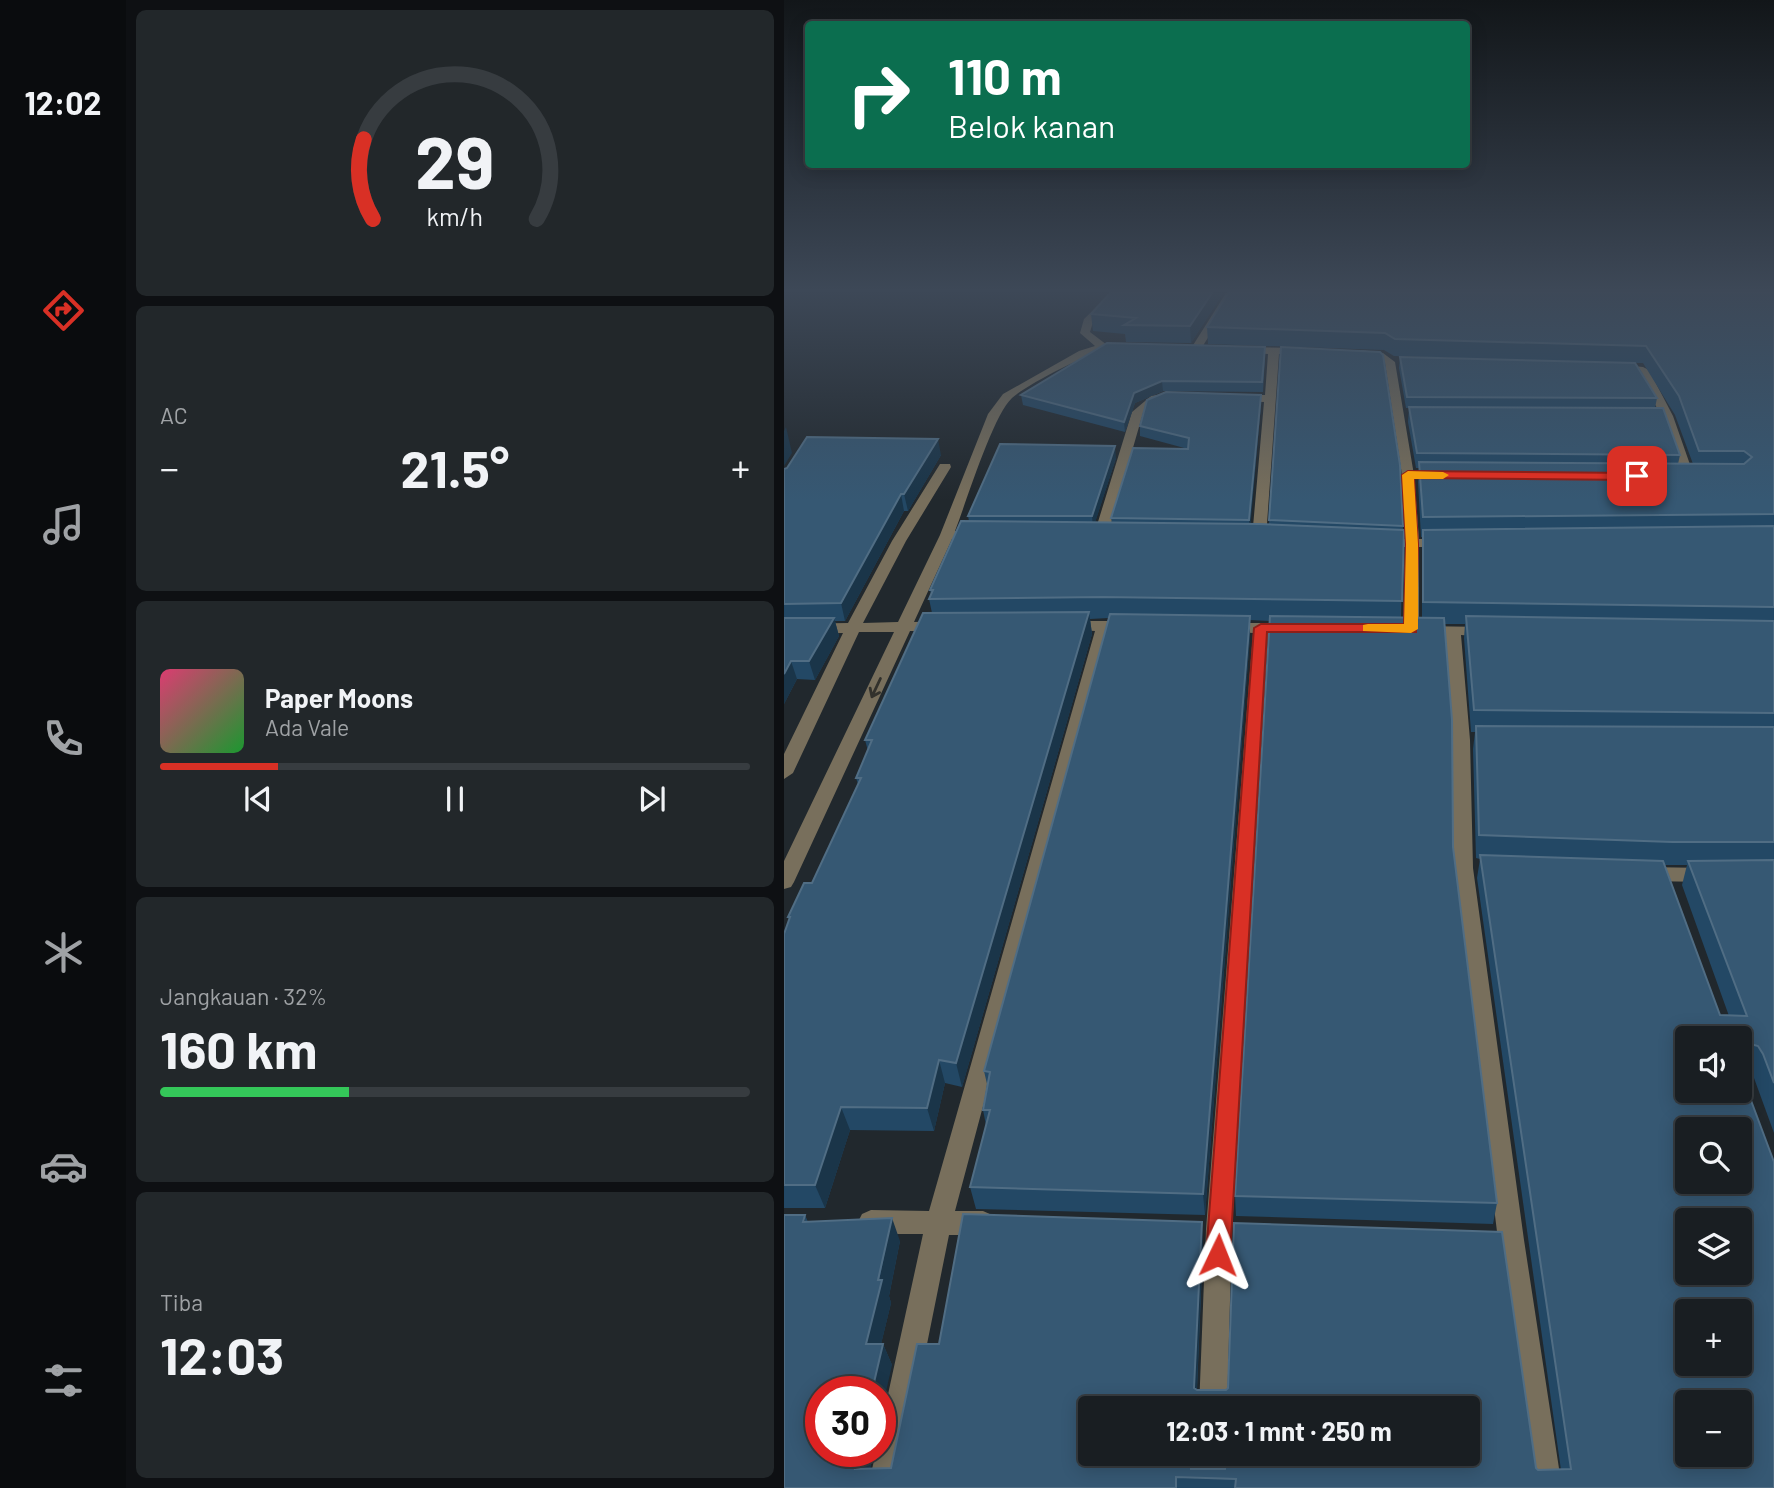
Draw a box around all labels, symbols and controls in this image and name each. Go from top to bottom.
text: 110 m [948,46,1062,105]
icon: right [833,49,924,140]
text: 12:02 [24,83,102,121]
text: Belok kanan [948,106,1115,144]
text: 29 [415,116,495,204]
text: km/h [427,201,483,231]
icon: directions [39,286,88,335]
text: AC [160,401,188,429]
text: 21.5° [401,436,509,498]
text: − [160,444,179,490]
text: + [731,444,750,490]
pin [1607,446,1667,506]
icon: arrive [1618,457,1656,495]
icon: music [39,500,88,549]
one-way arrow [868,677,882,698]
text: Paper Moons [265,682,413,713]
text: Ada Vale [265,713,349,741]
icon: phone [39,714,88,763]
icon: previous [239,780,277,818]
icon: pause [436,780,474,818]
icon: next [633,780,671,818]
icon: climate [39,928,88,977]
text: Jangkauan · 32% [160,982,327,1010]
text: 160 km [160,1017,318,1079]
map controls [1675,1026,1752,1467]
button: sound [1675,1026,1752,1103]
button: search [1675,1117,1752,1194]
icon: car [39,1142,88,1191]
button: layers [1675,1208,1752,1285]
position arrow [1181,1218,1255,1292]
text: Tiba [160,1288,203,1316]
button: + [1675,1299,1752,1376]
text: 12:03 [160,1323,284,1385]
icon: filters [39,1356,88,1405]
speed limit sign: 30 [805,1376,896,1467]
button: − [1675,1390,1752,1467]
text: 12:03 · 1 mnt · 250 m [1166,1415,1392,1446]

